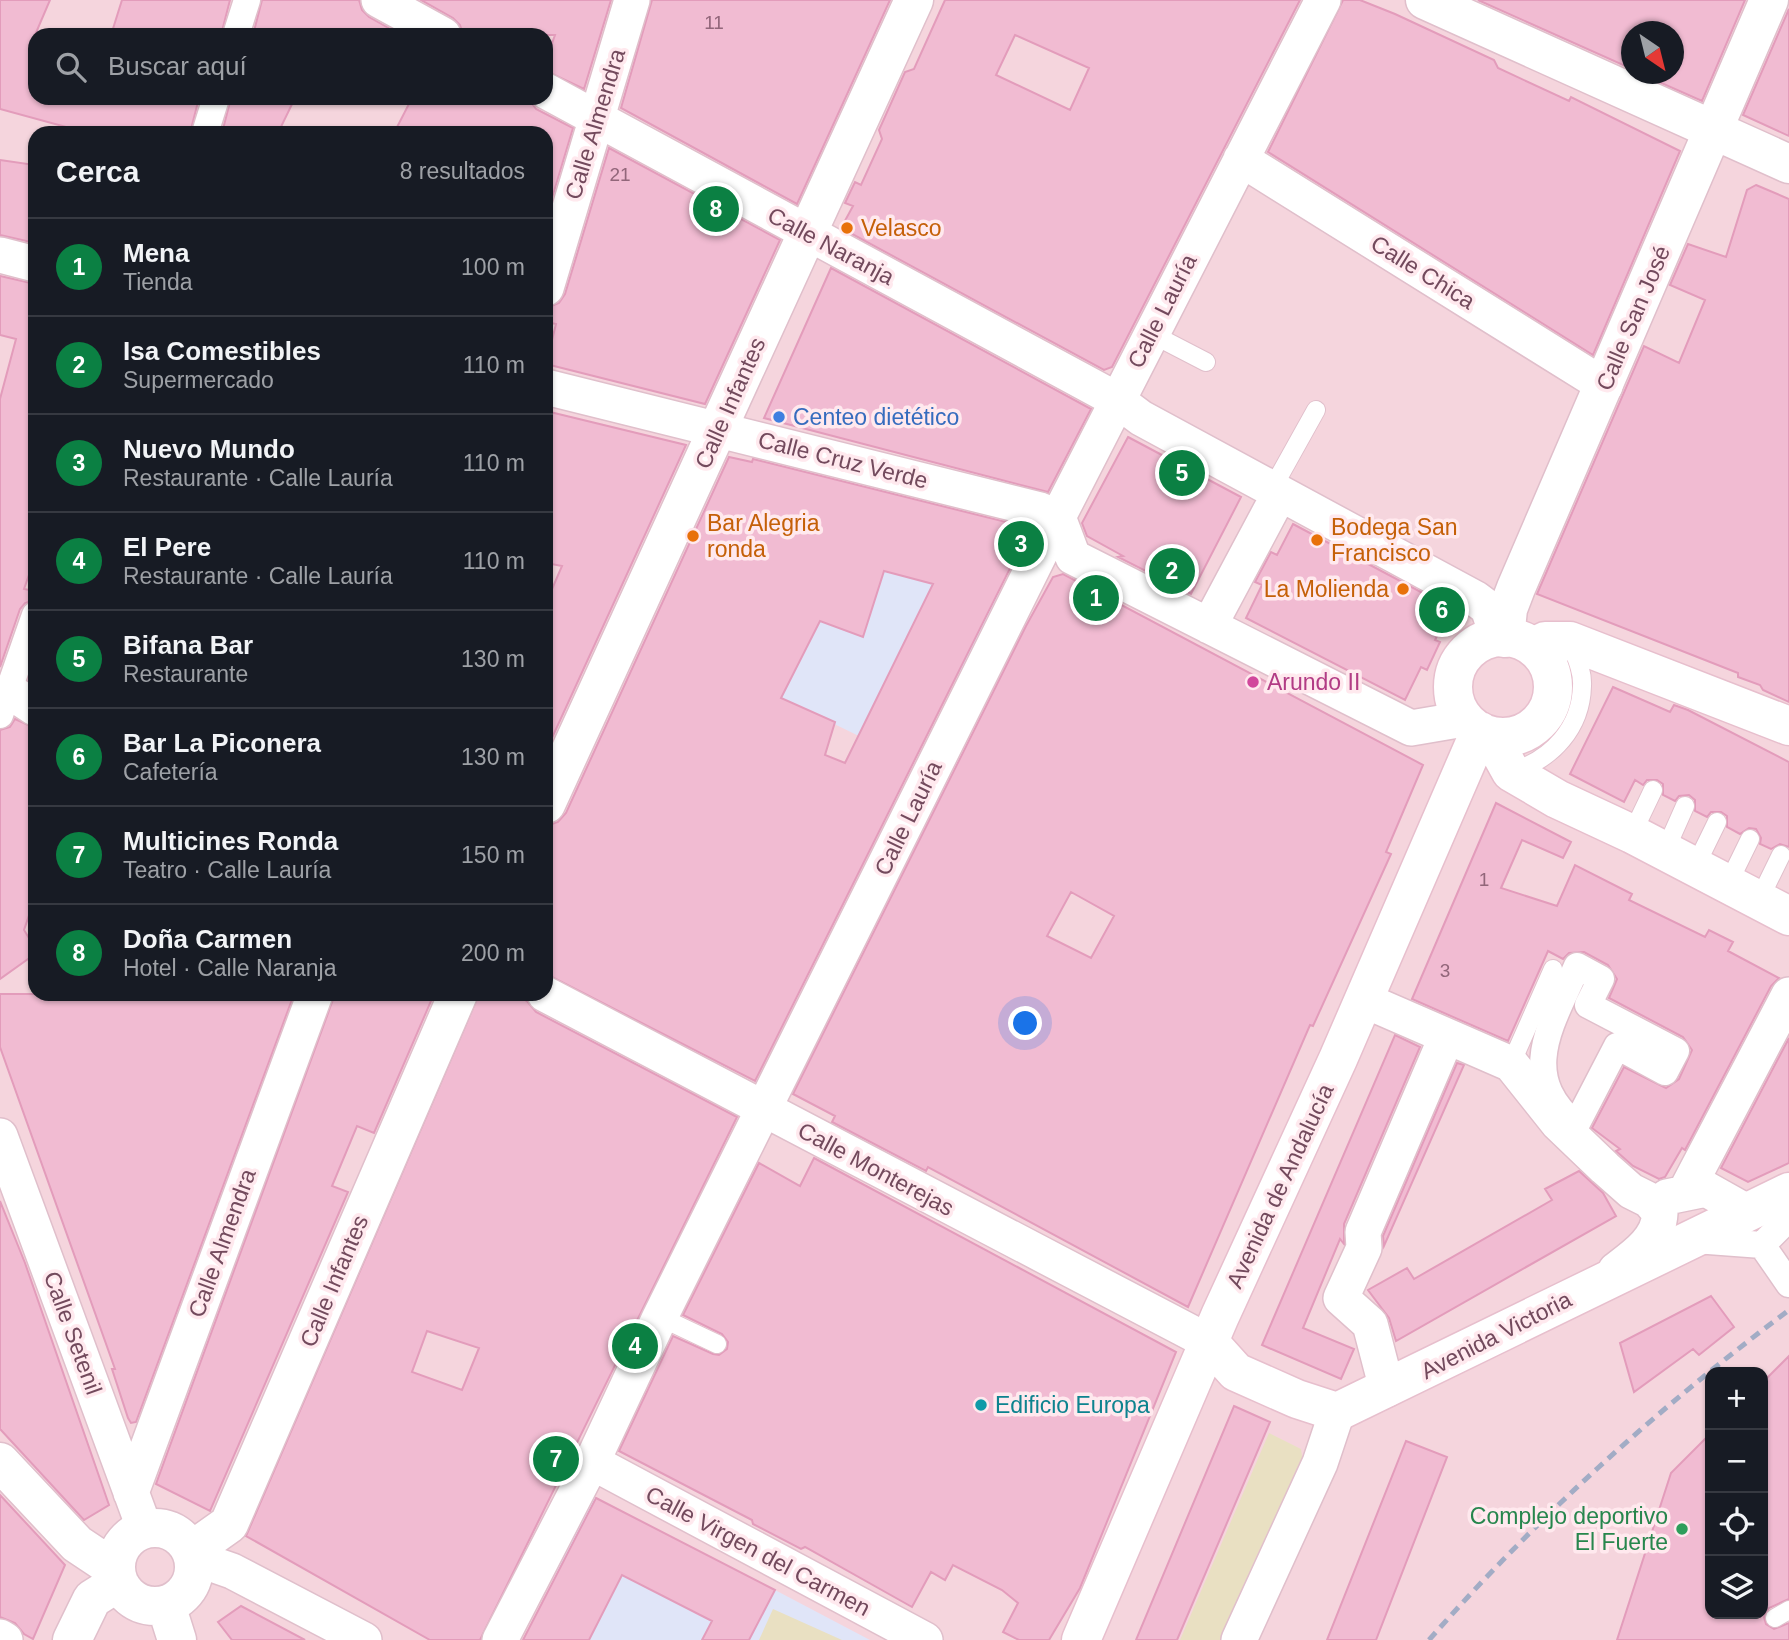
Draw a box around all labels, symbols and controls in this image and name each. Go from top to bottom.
house number: 11 [704,12,724,33]
north arrow [1621,21,1684,84]
search box [28,28,553,105]
street label: Calle Almendra [560,45,630,202]
icon: search [52,48,90,86]
text: Buscar aquí [108,51,247,81]
text: Cerca [56,155,139,188]
text: 8 resultados [400,158,525,184]
house number: 21 [609,164,631,185]
pin: 8 [693,183,739,235]
street label: Calle Naranja [763,202,899,290]
place label: Velasco [861,215,942,241]
marker: Velasco [839,220,855,236]
street label: Calle Chica [1366,230,1480,314]
text: Mena [123,238,189,268]
street label: Calle San José [1591,242,1675,394]
street label: Calle Lauría [1122,250,1202,372]
text: 1 [73,254,85,280]
text: 100 m [461,254,525,280]
text: Tienda [123,269,192,295]
street label: Calle Infantes [690,333,770,473]
text: Isa Comestibles [123,336,321,366]
text: 2 [73,352,85,378]
text: 110 m [463,352,525,378]
text: Supermercado [123,367,274,393]
place label: Centeo dietético [793,404,959,430]
marker: Centeo dietético [771,409,787,425]
street label: Calle Cruz Verde [756,426,930,494]
text: Nuevo Mundo [123,434,295,464]
pin: 5 [1159,447,1205,499]
text: 3 [73,450,85,476]
text: 110 m [463,450,525,476]
text: Restaurante · Calle Lauría [123,465,393,491]
place label: Bar Alegria ronda [707,510,820,562]
place label: Bodega San Francisco [1331,514,1458,566]
pin: 3 [998,518,1044,570]
marker: Bar Alegria ronda [685,528,701,544]
text: El Pere [123,532,211,562]
marker: Bodega San Francisco [1309,532,1325,548]
pin: 2 [1149,545,1195,597]
text: 4 [73,548,85,574]
text: 110 m [463,548,525,574]
text: Restaurante · Calle Lauría [123,563,393,589]
pin: 1 [1073,572,1119,624]
place label: La Molienda [1264,576,1389,602]
marker: La Molienda [1395,581,1411,597]
pin: 6 [1419,584,1465,636]
text: Bifana Bar [123,630,253,660]
text: 5 [73,646,85,672]
text: 130 m [461,646,525,672]
text: Restaurante [123,661,248,687]
place label: Arundo II [1267,669,1360,695]
marker: Arundo II [1245,674,1261,690]
text: Bar La Piconera [123,728,321,758]
text: 6 [73,744,85,770]
text: 130 m [461,744,525,770]
street label: Calle Lauría [869,756,947,879]
text: Cafetería [123,759,218,785]
text: Multicines Ronda [123,826,338,856]
text: 7 [73,842,85,868]
text: 150 m [461,842,525,868]
text: Teatro · Calle Lauría [123,857,331,883]
house number: 1 [1479,869,1489,890]
text: Doña Carmen [123,924,292,954]
text: 8 [73,940,85,966]
text: 200 m [461,940,525,966]
text: Hotel · Calle Naranja [123,955,336,981]
house number: 3 [1440,960,1450,981]
your location [1008,1006,1042,1040]
street label: Avenida de Andalucía [1221,1080,1339,1292]
street label: Calle Monterejas [794,1117,958,1221]
street label: Calle Almendra [183,1165,261,1321]
street label: Calle Infantes [295,1211,373,1351]
street label: Calle Setenil [39,1268,107,1398]
street label: Avenida Victoria [1416,1286,1576,1384]
pin: 4 [612,1320,658,1372]
map controls [1705,1367,1768,1619]
button: + [1705,1367,1768,1430]
place label: Edificio Europa [995,1392,1150,1418]
marker: Edificio Europa [973,1397,989,1413]
button: − [1705,1430,1768,1493]
pin: 7 [533,1433,579,1485]
street label: Calle Virgen del Carmen [641,1481,875,1621]
button: locate [1705,1493,1768,1556]
place label: Complejo deportivo El Fuerte [1470,1503,1668,1555]
marker: Complejo deportivo El Fuerte [1674,1521,1690,1537]
button: layers [1705,1556,1768,1619]

